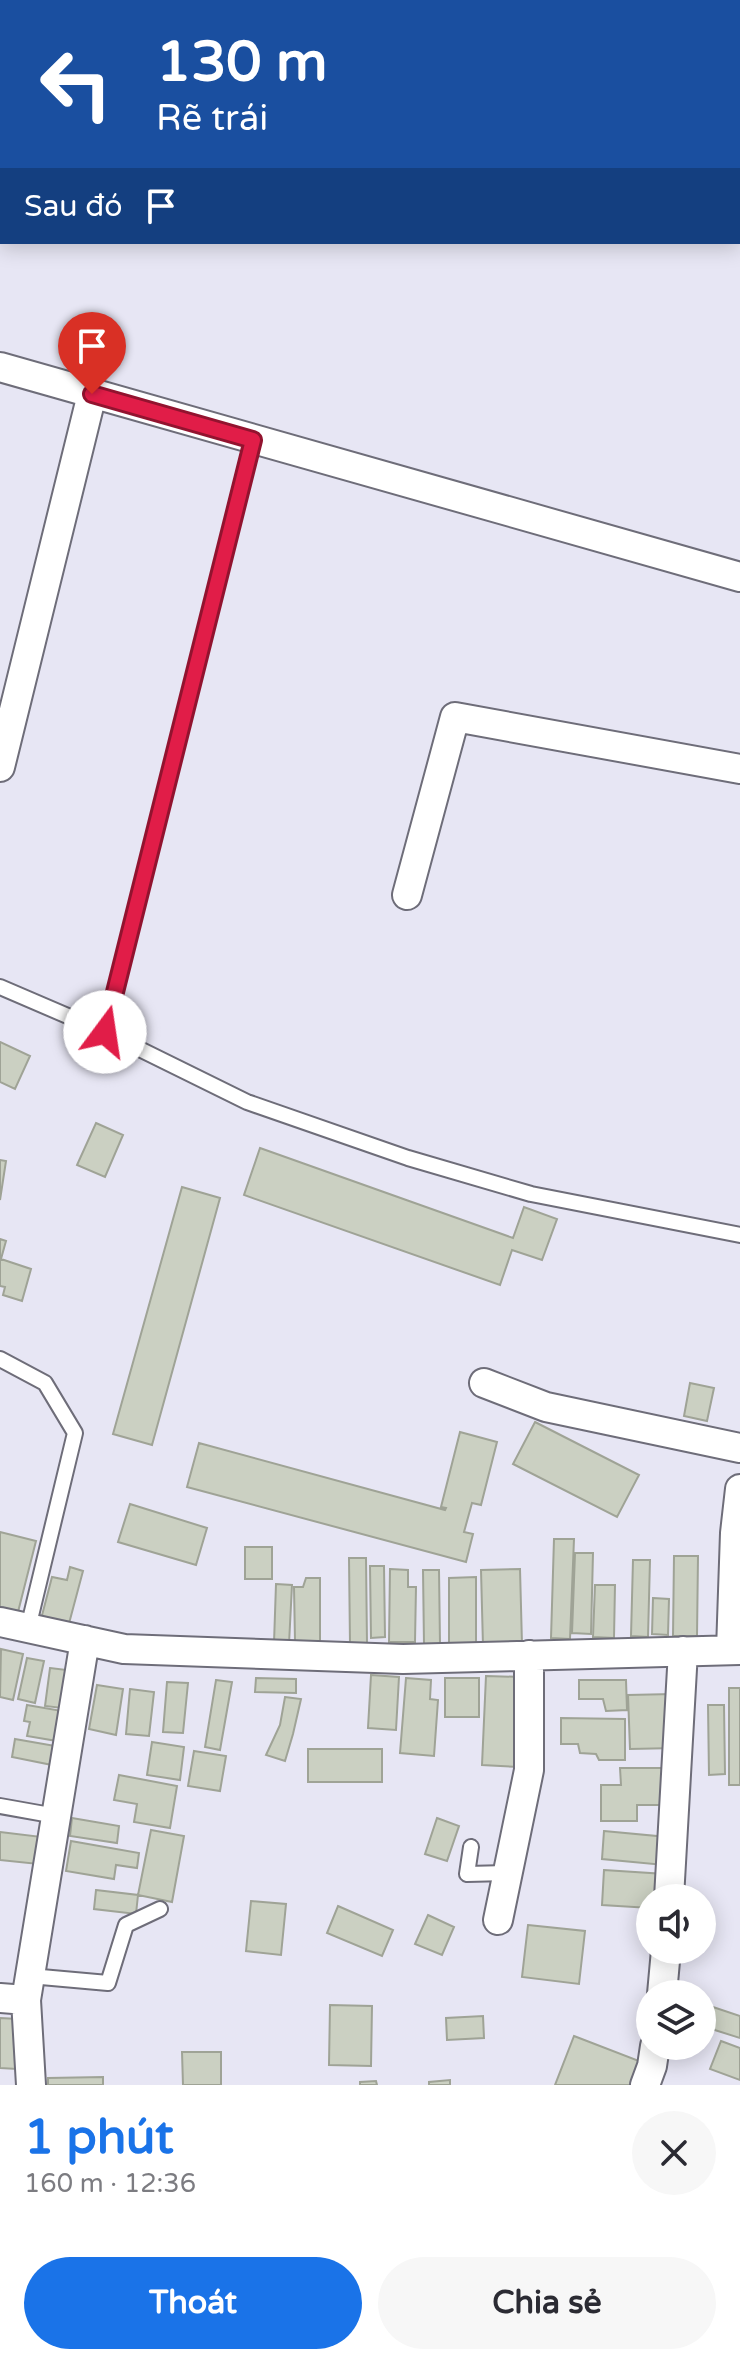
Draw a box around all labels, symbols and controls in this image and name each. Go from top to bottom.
text: 130 m [156,29,327,96]
icon: left [24,32,128,136]
text: Rẽ trái [156,97,268,140]
icon: arrive [139,184,183,228]
text: Sau đó [24,188,123,225]
pin [58,312,126,394]
icon: arrive [70,324,114,368]
position arrow [63,990,147,1074]
map controls [636,1884,716,2060]
button: sound [636,1884,716,1964]
button: layers [636,1980,716,2060]
text: 1 phút [24,2109,174,2167]
button: close [632,2111,716,2195]
text: 160 m · 12:36 [24,2168,196,2199]
button: Thoát [24,2257,362,2349]
button: Chia sẻ [378,2257,716,2349]

